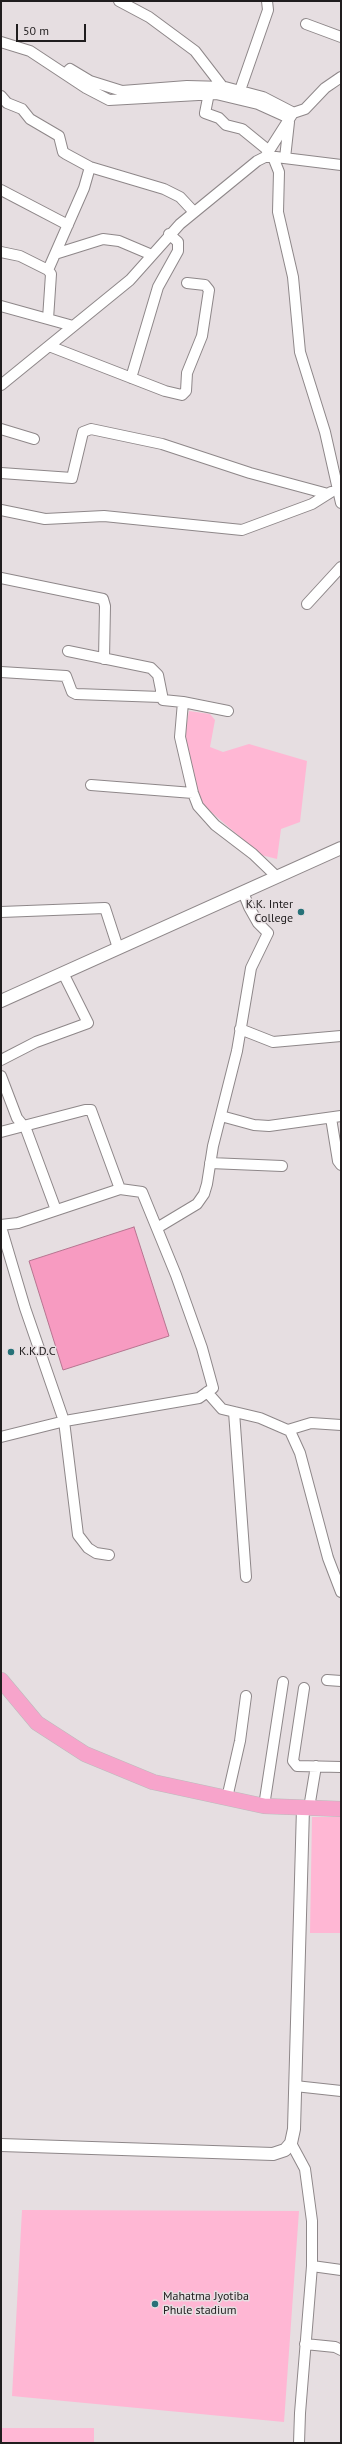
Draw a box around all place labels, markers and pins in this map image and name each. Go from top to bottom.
place label: K.K. Inter College [246,898,293,926]
marker: K.K. Inter College [296,907,306,917]
place label: K.K.D.C [19,1345,56,1359]
marker: K.K.D.C [6,1347,16,1357]
place label: Mahatma Jyotiba Phule stadium [163,2290,249,2318]
marker: Mahatma Jyotiba Phule stadium [150,2299,160,2309]

